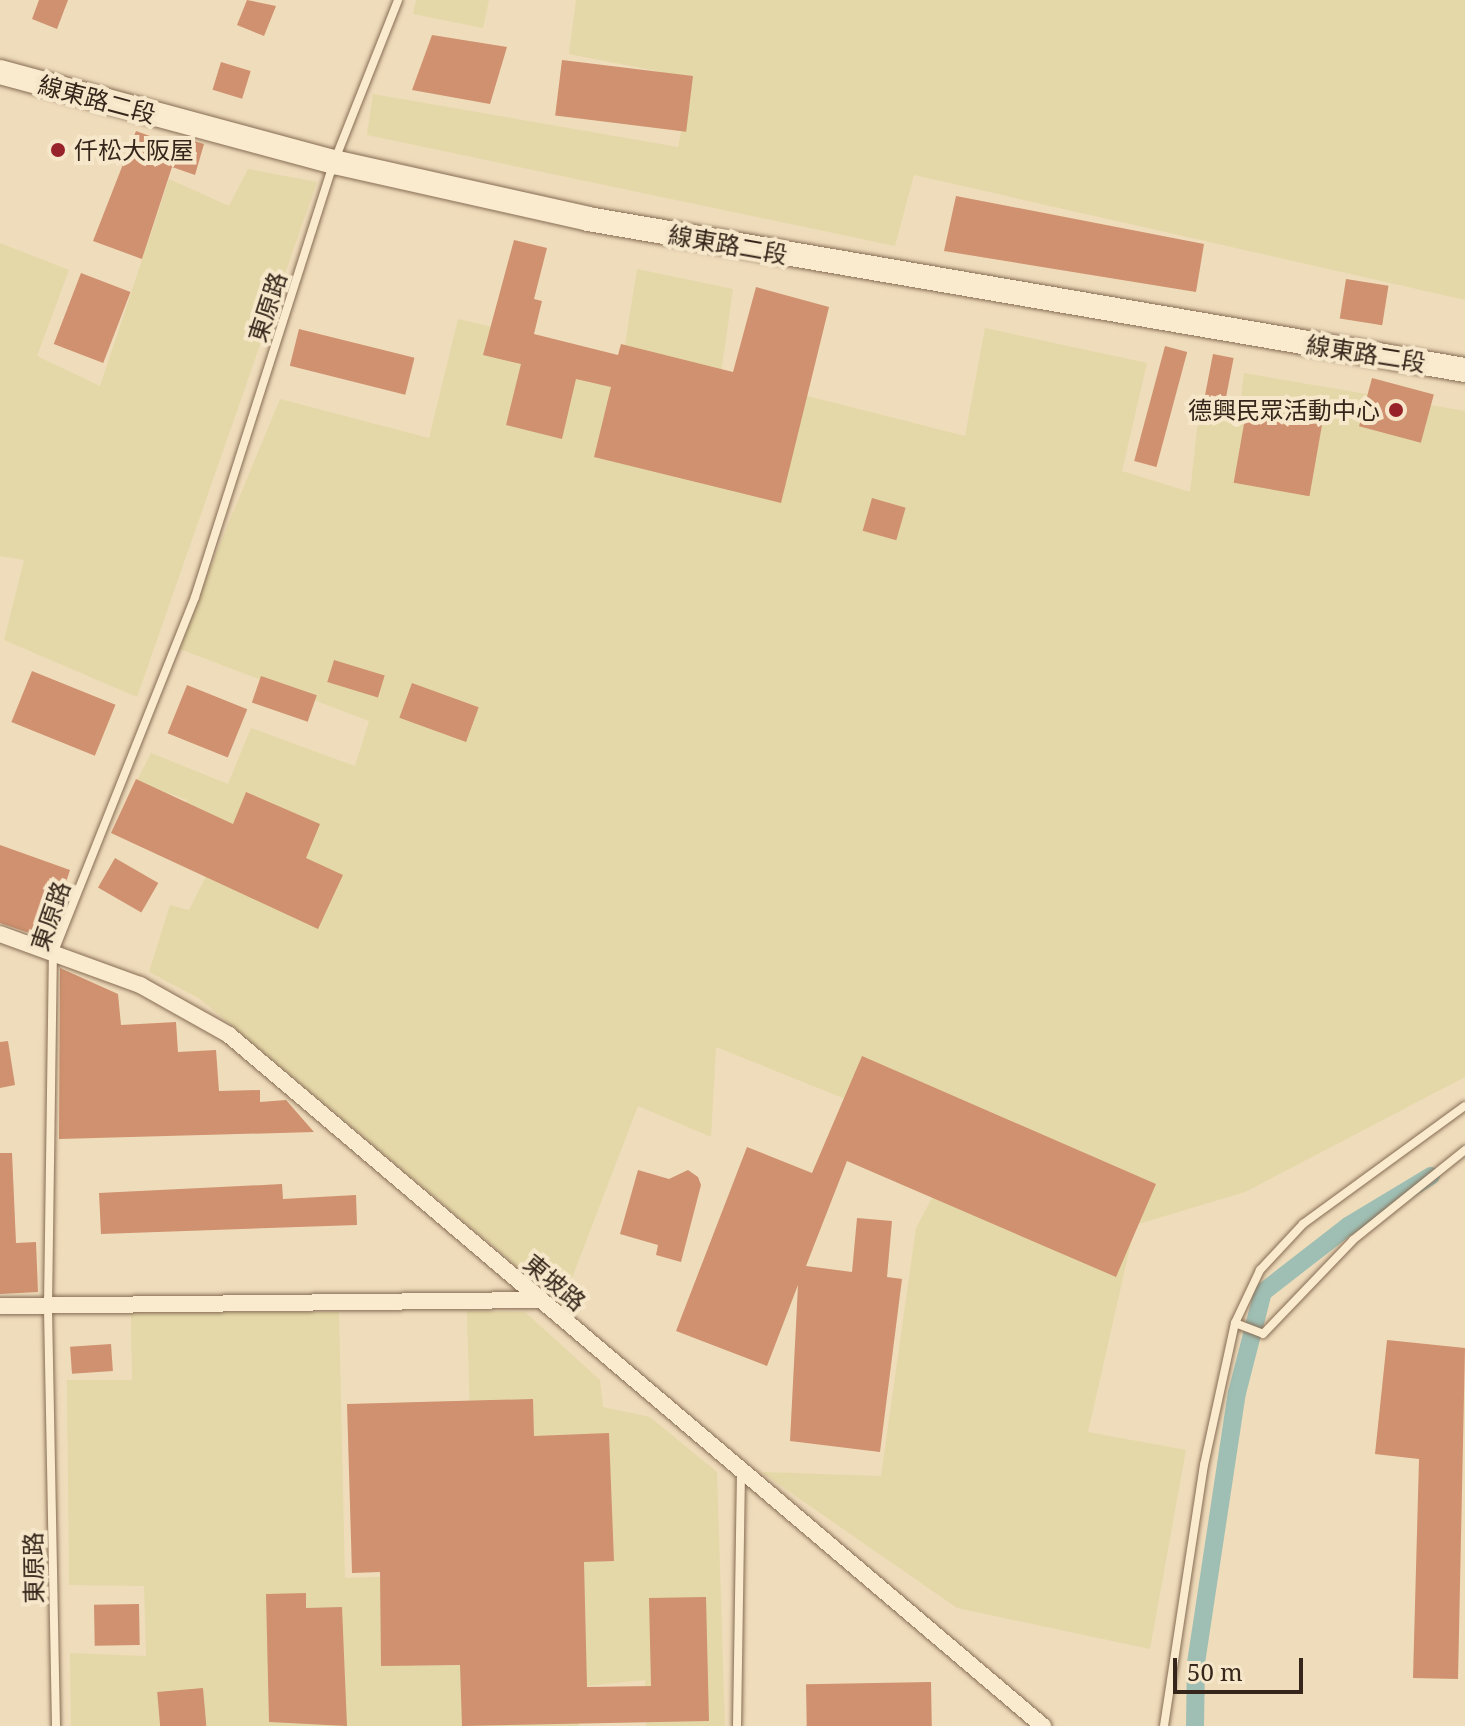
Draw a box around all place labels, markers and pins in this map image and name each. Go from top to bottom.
place label: 仟松大阪屋 [74,136,194,164]
marker: 仟松大阪屋 [49,141,67,159]
place label: 德興民眾活動中心 [1188,396,1380,424]
marker: 德興民眾活動中心 [1387,401,1405,419]

